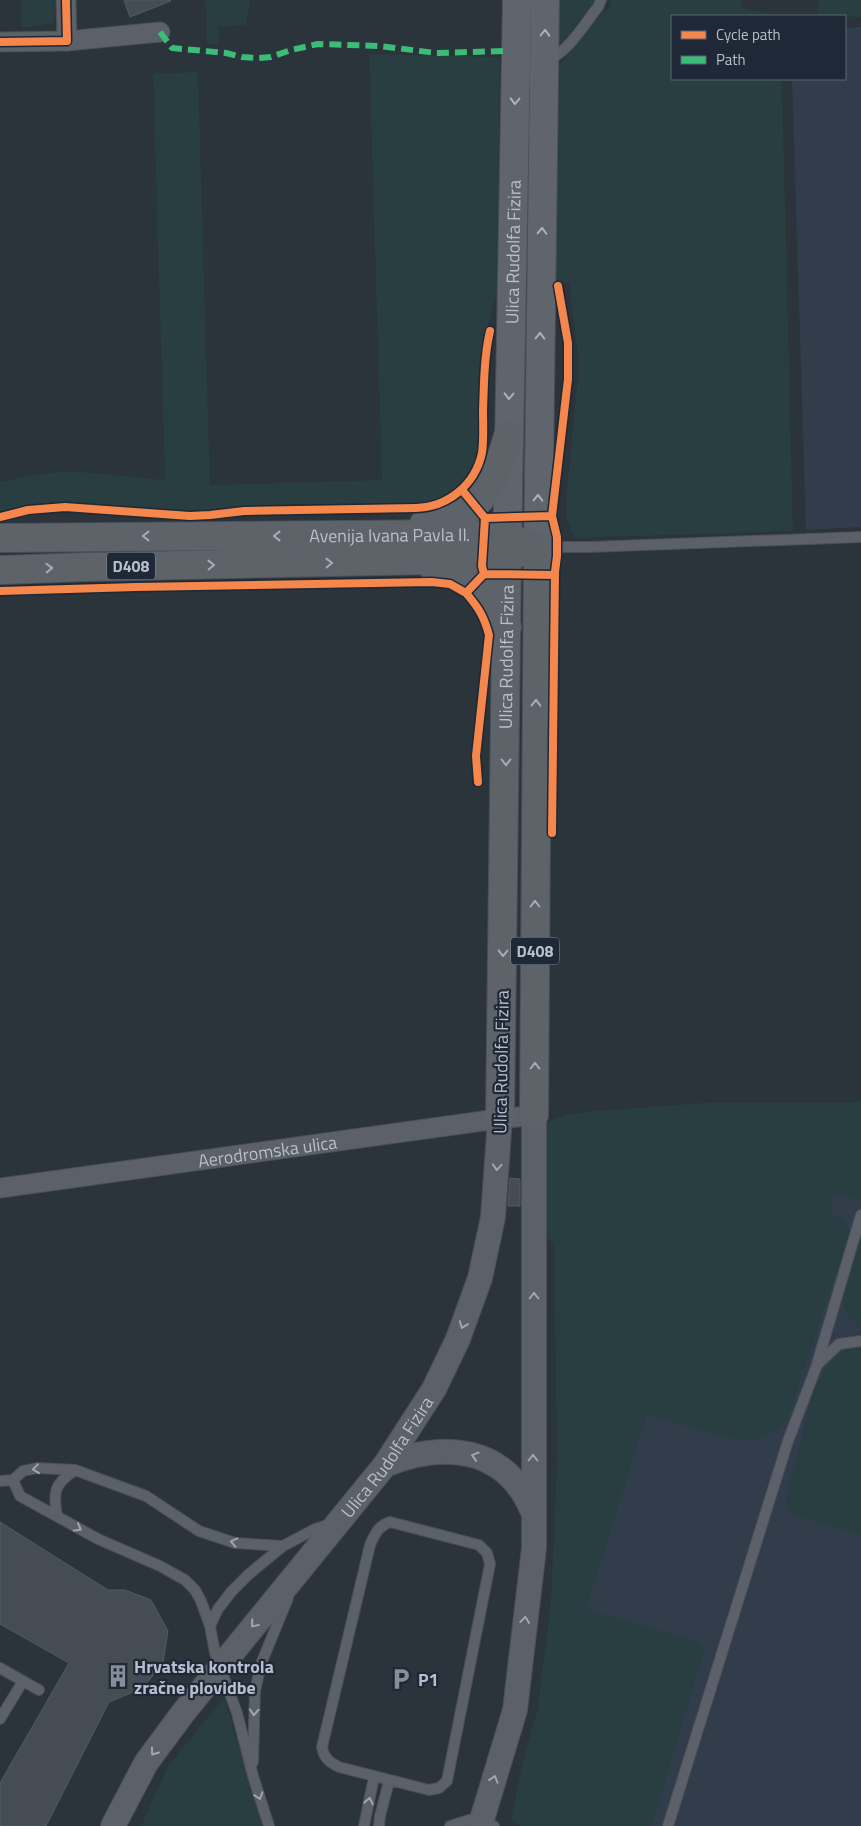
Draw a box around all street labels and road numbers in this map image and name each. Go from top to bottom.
street label: Ulica Rudolfa Fizira [498,180,527,324]
street label: Avenija Ivana Pavla II. [309,520,472,549]
road number: D408 [107,552,155,580]
street label: Ulica Rudolfa Fizira [491,585,520,729]
road number: D408 [511,938,559,964]
street label: Ulica Rudolfa Fizira [486,990,516,1134]
street label: Aerodromska ulica [196,1128,339,1174]
street label: Ulica Rudolfa Fizira [334,1391,440,1523]

